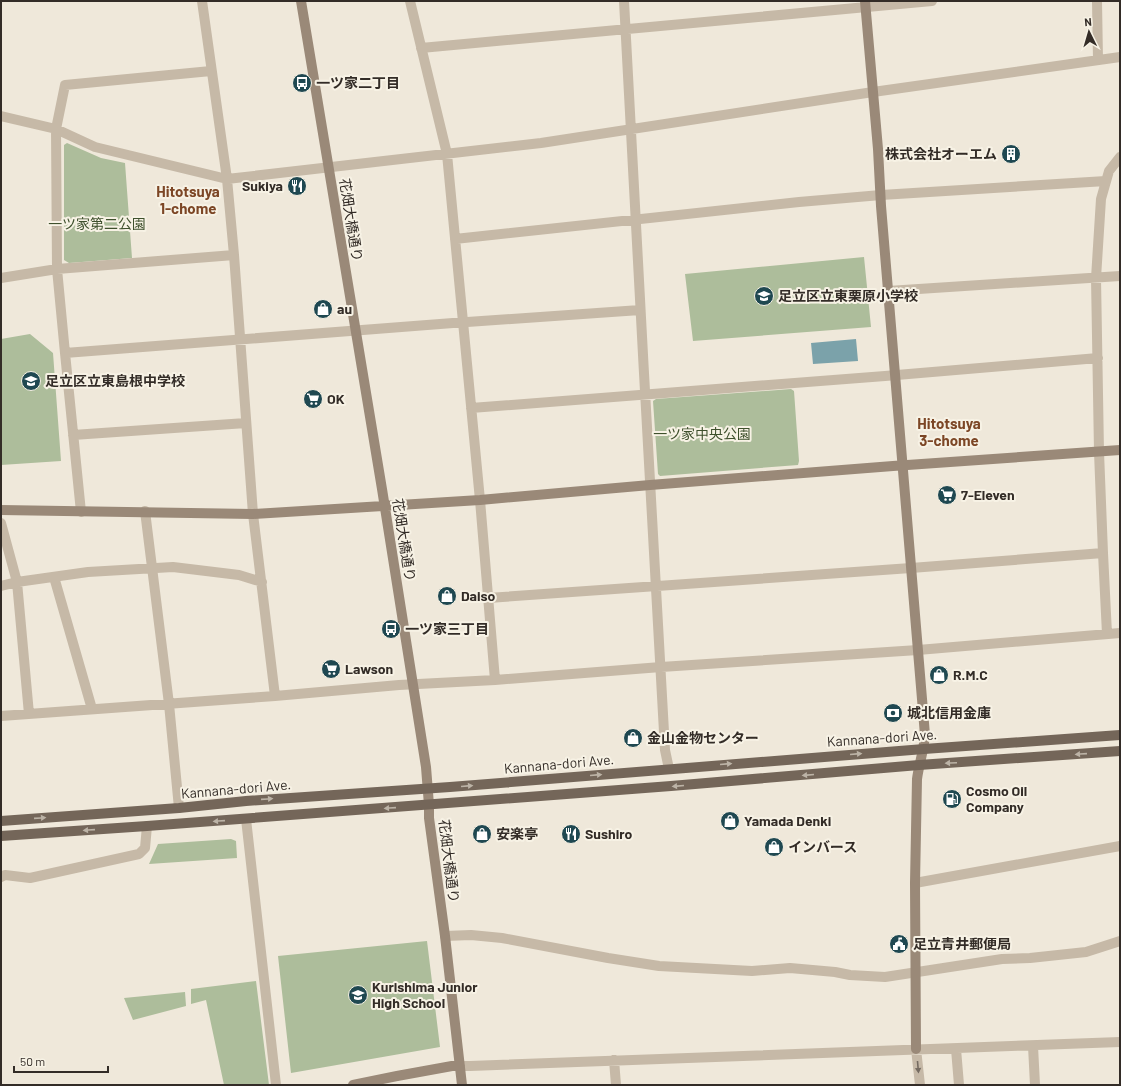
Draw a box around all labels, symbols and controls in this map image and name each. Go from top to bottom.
north arrow [1069,12,1109,52]
text: N [1084,15,1092,28]
bus stop icon: 一ツ家二丁目 [291,72,313,94]
place label: 一ツ家二丁目 [316,74,400,91]
building icon: 株式会社オーエム [1000,143,1022,165]
place label: 株式会社オーエム [885,145,997,162]
restaurant icon: Sukiya [286,175,308,197]
place label: Sukiya [242,177,283,194]
street label: 花畑大橋通り [337,177,366,263]
district label: Hitotsuya 1-chome [156,182,220,217]
park label: 一ツ家第二公園 [48,215,146,232]
school or university icon: 足立区立東栗原小学校 [753,285,775,307]
place label: 足立区立東栗原小学校 [778,287,918,304]
shop icon: au [312,298,334,320]
place label: au [337,300,352,317]
school or university icon: 足立区立東島根中学校 [20,370,42,392]
place label: 足立区立東島根中学校 [45,372,185,389]
supermarket icon: OK [302,388,324,410]
place label: OK [327,390,345,407]
district label: Hitotsuya 3-chome [917,414,981,449]
park label: 一ツ家中央公園 [653,425,751,442]
supermarket icon: 7-Eleven [936,484,958,506]
place label: 7-Eleven [961,486,1015,503]
street label: 花畑大橋通り [390,497,419,583]
shop icon: Daiso [436,585,458,607]
place label: Daiso [461,587,496,604]
bus stop icon: 一ツ家三丁目 [380,618,402,640]
place label: 一ツ家三丁目 [405,620,489,637]
supermarket icon: Lawson [320,658,342,680]
place label: Lawson [345,660,393,677]
shop icon: R.M.C [928,664,950,686]
place label: R.M.C [953,666,988,683]
bank icon: 城北信用金庫 [882,702,904,724]
place label: 城北信用金庫 [907,704,991,721]
street label: Kannana-dori Ave. [826,725,938,750]
shop icon: 金山金物センター [622,727,644,749]
place label: 金山金物センター [647,729,759,746]
street label: Kannana-dori Ave. [503,750,615,777]
one-way arrow [850,751,862,757]
one-way arrow [1075,751,1087,758]
one-way arrow [945,760,957,767]
one-way arrow [720,761,732,768]
one-way arrow [802,771,814,778]
one-way arrow [590,772,602,778]
street label: Kannana-dori Ave. [180,775,292,802]
one-way arrow [461,782,473,789]
one-way arrow [672,782,684,789]
place label: Cosmo Oil Company [966,782,1027,815]
fuel station icon: Cosmo Oil Company [941,788,963,810]
one-way arrow [261,796,273,803]
one-way arrow [384,804,396,811]
shop icon: Yamada Denki [719,810,741,832]
place label: Yamada Denki [744,812,831,829]
one-way arrow [34,814,46,821]
one-way arrow [213,817,225,824]
street label: 花畑大橋通り [436,818,463,904]
shop icon: 安楽亭 [471,823,493,845]
restaurant icon: Sushiro [560,823,582,845]
place label: 安楽亭 [496,825,538,842]
place label: Sushiro [585,825,632,842]
one-way arrow [83,827,95,834]
shop icon: インバース [763,836,785,858]
place label: インバース [788,838,857,855]
public building icon: 足立青井郵便局 [888,933,910,955]
place label: 足立青井郵便局 [913,935,1011,952]
place label: Kurishima Junior High School [372,978,478,1011]
school or university icon: Kurishima Junior High School [347,984,369,1006]
scale bar [14,1048,108,1074]
text: 50 m [20,1054,45,1068]
one-way arrow [915,1061,921,1073]

